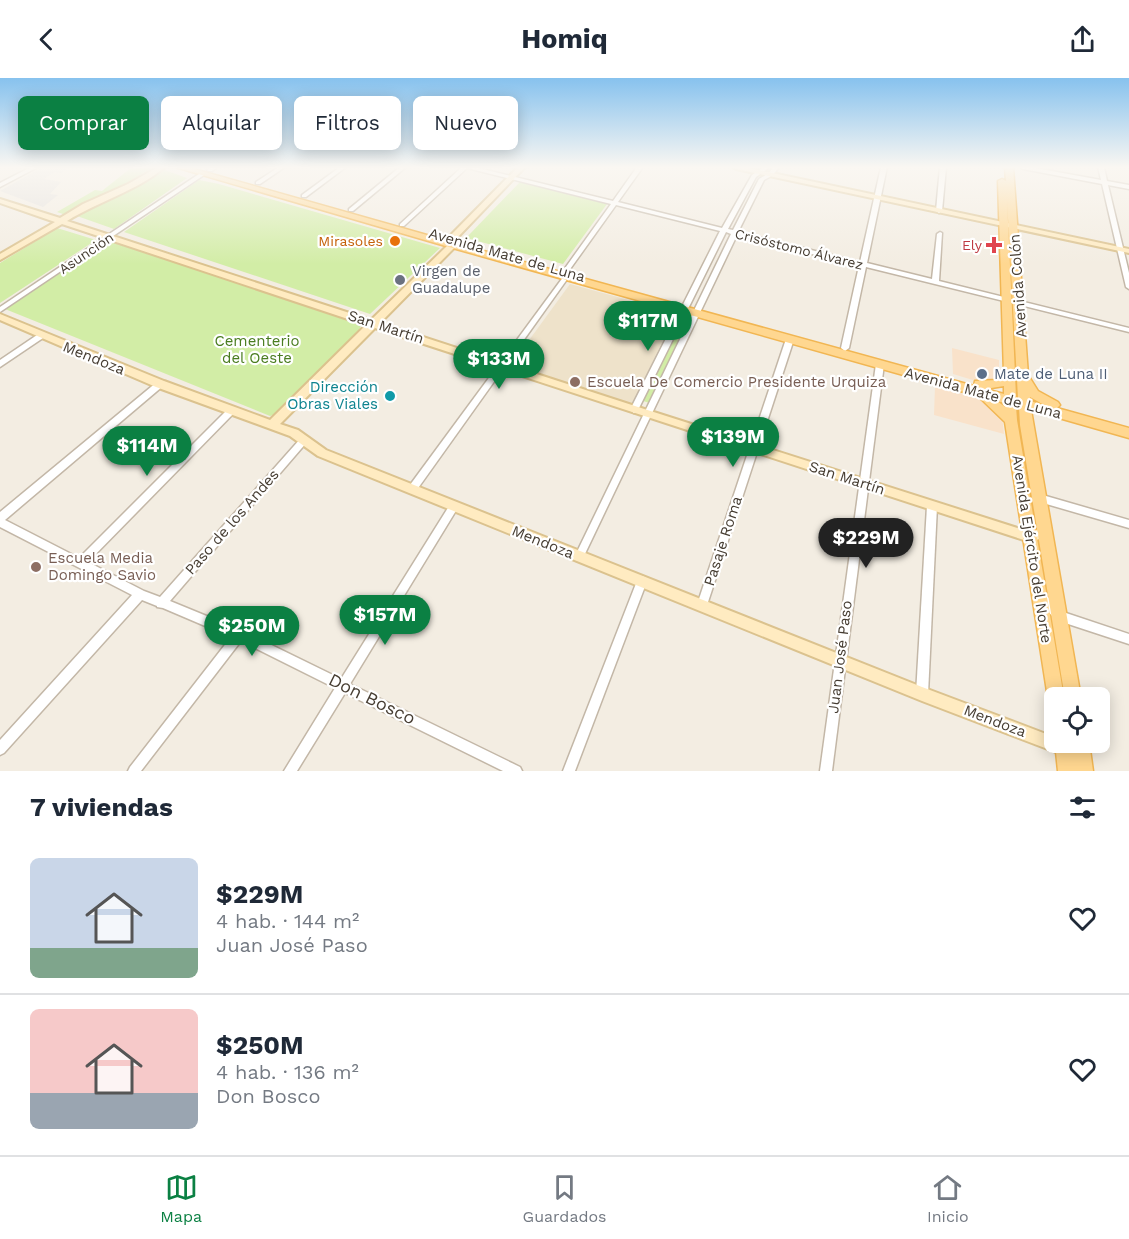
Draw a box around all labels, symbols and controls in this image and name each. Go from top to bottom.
icon: back [30,23,63,56]
text: Homiq [521,23,608,55]
icon: share [1066,23,1099,56]
chip: Comprar [18,96,149,150]
chip: Alquilar [161,96,282,150]
chip: Filtros [294,96,401,150]
chip: Nuevo [413,96,518,150]
street label: Avenida Mate de Luna [427,224,588,286]
street label: Crisóstomo Álvarez [733,225,865,273]
street label: Asunción [56,229,116,277]
place label: Mirasoles [318,233,383,249]
marker: Mirasoles [388,234,402,248]
street label: Avenida Colón [1005,234,1031,338]
place label: Ely [962,237,983,253]
marker: Ely [987,238,1001,252]
place label: Virgen de Guadalupe [412,262,490,297]
marker: Virgen de Guadalupe [393,273,407,287]
pin: $117M [606,301,690,352]
street label: San Martín [346,306,426,348]
text: $117M [618,308,678,332]
park label: Cementerio del Oeste [214,332,300,367]
street label: Mendoza [60,337,128,379]
pin: $133M [457,339,541,390]
text: $133M [467,346,531,370]
street label: Avenida Mate de Luna [903,363,1064,423]
place label: Mate de Luna II [994,365,1108,383]
marker: Mate de Luna II [975,367,989,381]
place label: Escuela De Comercio Presidente Urquiza [587,373,887,391]
marker: Escuela De Comercio Presidente Urquiza [568,375,582,389]
place label: Dirección Obras Viales [287,378,378,413]
marker: Dirección Obras Viales [383,389,397,403]
pin: $139M [691,417,775,468]
text: $139M [701,424,765,448]
pin: $114M [105,426,189,477]
text: $114M [116,433,178,457]
street label: Avenida Ejército del Norte [1008,454,1056,644]
street label: San Martín [807,457,887,499]
street label: Paso de los Andes [181,465,283,578]
street label: Pasaje Roma [700,493,746,588]
pin: $229M [824,518,908,569]
street label: Mendoza [509,521,577,563]
text: $229M [832,525,900,549]
place label: Escuela Media Domingo Savio [48,549,156,584]
marker: Escuela Media Domingo Savio [29,560,43,574]
pin: $157M [343,595,427,646]
street label: Juan José Paso [824,599,856,715]
text: $157M [354,602,416,626]
pin: $250M [210,606,294,657]
text: $250M [218,613,286,637]
street label: Don Bosco [325,669,419,729]
map controls [1044,687,1110,753]
button: locate [1044,687,1110,753]
street label: Mendoza [961,701,1029,741]
icon: filters [1066,791,1099,824]
text: 7 viviendas [30,792,173,822]
text: $229M [216,879,303,909]
icon: home [78,882,150,954]
icon: heart [1066,902,1099,935]
text: 4 hab. · 144 m² [216,909,359,933]
text: Juan José Paso [216,933,368,957]
text: $250M [216,1030,304,1060]
icon: home [78,1033,150,1105]
icon: heart [1066,1053,1099,1086]
text: 4 hab. · 136 m² [216,1060,359,1084]
text: Don Bosco [216,1084,320,1108]
tab: Mapa [160,1171,202,1226]
tab: Guardados [523,1171,607,1226]
tab: Inicio [927,1171,969,1226]

